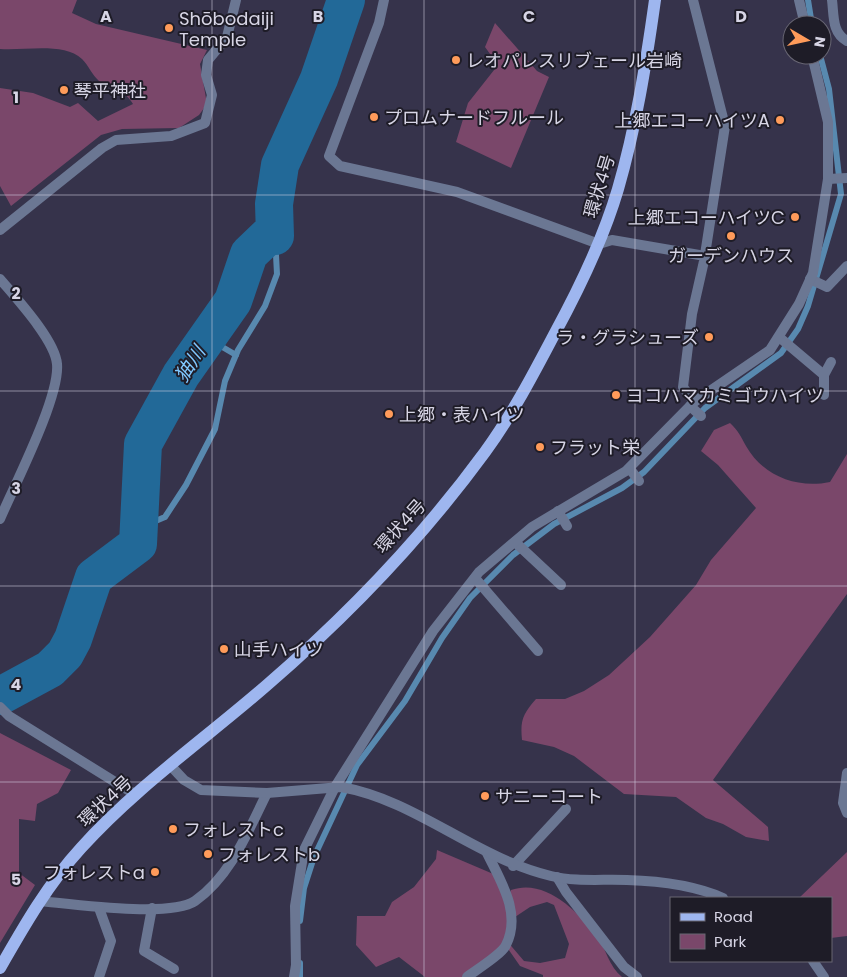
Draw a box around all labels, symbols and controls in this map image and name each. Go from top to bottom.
text: A [100,5,112,28]
text: B [313,5,323,28]
text: C [523,5,535,28]
text: D [735,5,747,28]
place label: Shōbodaiji Temple [179,6,274,52]
north arrow [782,15,832,65]
marker: Shōbodaiji Temple [163,22,175,34]
text: N [809,35,831,49]
place label: レオパレスリブェール岩崎 [466,48,682,73]
marker: レオパレスリブェール岩崎 [450,54,462,66]
place label: 琴平神社 [74,78,146,103]
marker: 琴平神社 [58,84,70,96]
text: 1 [13,86,19,109]
place label: プロムナードフルール [384,105,564,130]
place label: 上郷エコーハイツA [615,108,770,133]
marker: プロムナードフルール [368,111,380,123]
marker: 上郷エコーハイツA [774,114,786,126]
street label: 環状4号 [577,151,621,221]
place label: 上郷エコーハイツC [628,205,785,230]
marker: 上郷エコーハイツC [789,211,801,223]
marker: ガーデンハウス [725,230,737,242]
place label: ガーデンハウス [668,243,794,268]
text: 2 [11,282,21,305]
place label: ラ・グラシューズ [556,325,699,350]
marker: ラ・グラシューズ [703,331,715,343]
water label: 㹨川 [168,339,213,387]
place label: ヨコハマカミゴウハイツ [626,383,824,408]
marker: ヨコハマカミゴウハイツ [610,389,622,401]
place label: 上郷・表ハイツ [399,402,525,427]
marker: 上郷・表ハイツ [383,408,395,420]
place label: フラット栄 [550,435,640,460]
marker: フラット栄 [534,441,546,453]
text: 3 [11,477,21,500]
street label: 環状4号 [369,493,431,559]
place label: 山手ハイツ [234,637,324,662]
marker: 山手ハイツ [218,643,230,655]
text: 4 [11,673,22,696]
street label: 環状4号 [73,770,137,832]
place label: サニーコート [495,784,603,809]
marker: サニーコート [479,790,491,802]
place label: フォレストc [183,817,284,842]
marker: フォレストc [167,823,179,835]
place label: フォレストb [218,842,320,867]
marker: フォレストb [202,848,214,860]
place label: フォレストa [43,860,145,885]
marker: フォレストa [149,866,161,878]
text: 5 [11,868,21,891]
legend [670,897,832,962]
text: Road [714,906,753,927]
text: Park [714,931,746,952]

